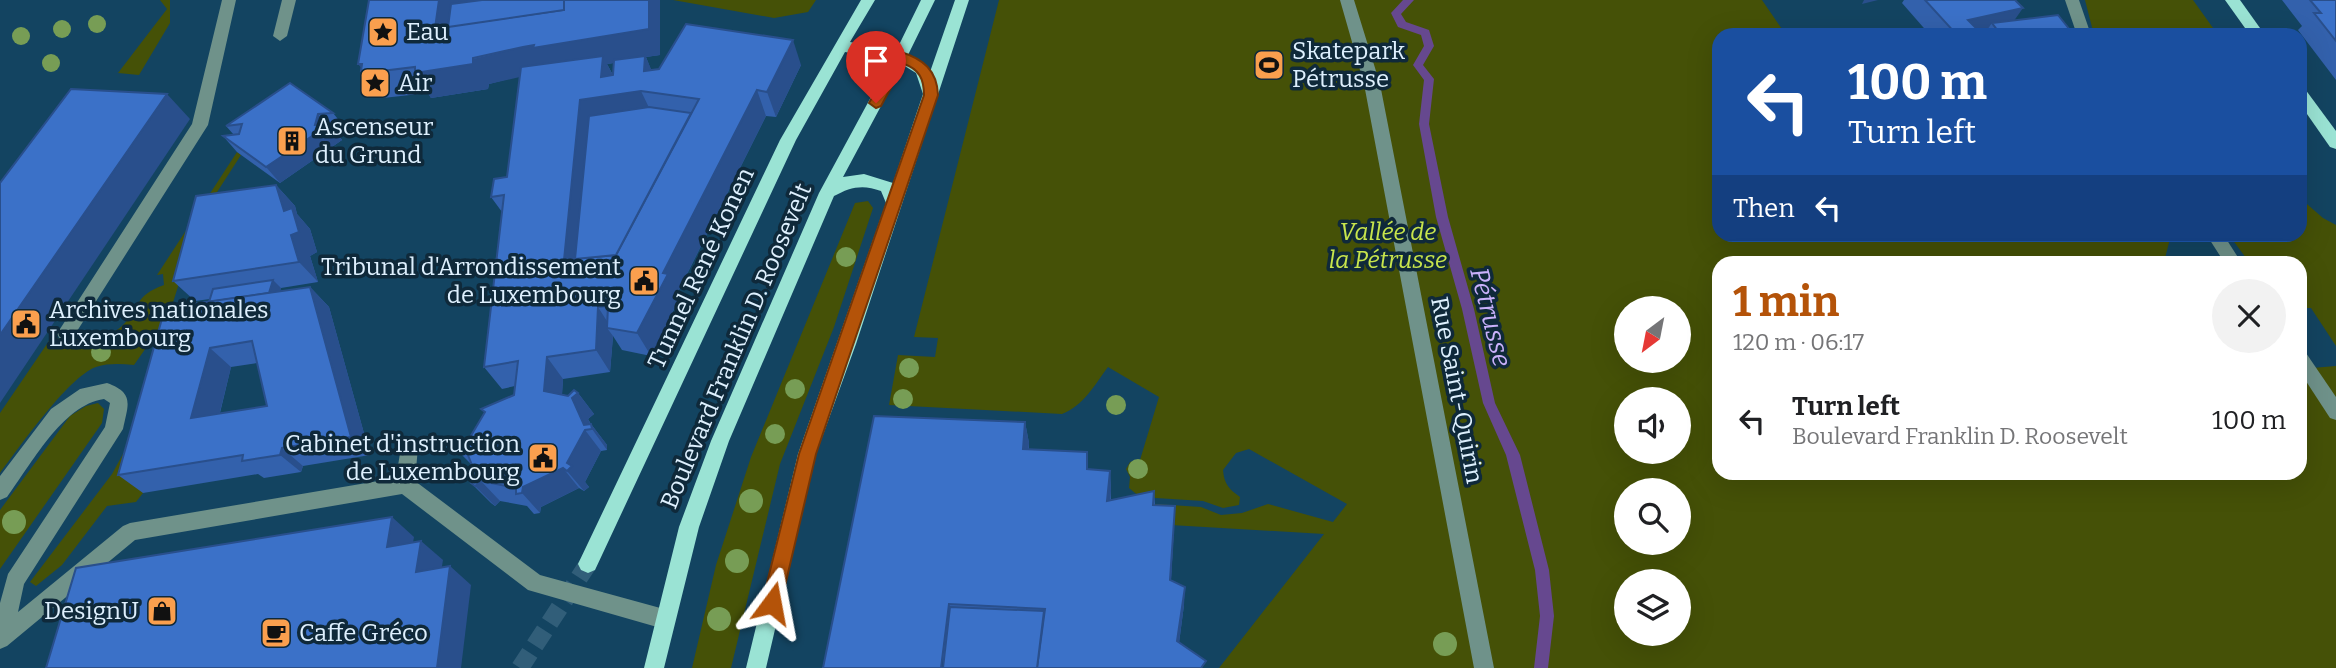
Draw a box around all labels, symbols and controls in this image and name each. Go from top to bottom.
place icon: Eau [366,15,400,49]
place label: Eau [406,18,449,46]
pin [846,31,906,103]
place label: Skatepark Pétrusse [1292,37,1406,93]
icon: arrive [857,42,895,80]
sports icon: Skatepark Pétrusse [1252,48,1286,82]
text: 100 m [1848,53,1987,112]
icon: left [1733,56,1824,147]
place icon: Air [358,66,392,100]
place label: Air [398,69,433,97]
place label: Ascenseur du Grund [315,113,434,169]
text: Turn left [1848,113,1976,151]
building icon: Ascenseur du Grund [275,124,309,158]
street label: Tunnel René Konen [642,163,760,373]
street label: Boulevard Franklin D. Roosevelt [655,179,817,513]
icon: left [1809,189,1847,227]
text: Then [1733,193,1795,224]
park label: Vallée de la Pétrusse [1329,218,1447,274]
place label: Tribunal d'Arrondissement de Luxembourg [321,253,621,309]
public building icon: Tribunal d'Arrondissement de Luxembourg [627,264,661,298]
water label: Pétrusse [1463,264,1518,370]
text: 1 min [1733,277,1839,327]
button: close [2212,279,2286,353]
street label: Rue Saint-Quirin [1425,294,1489,486]
place label: Archives nationales Luxembourg [49,296,268,352]
north arrow [1614,296,1690,373]
map controls [1614,296,1691,646]
public building icon: Archives nationales Luxembourg [9,307,43,341]
text: 120 m · 06:17 [1733,328,1864,356]
button: sound [1614,387,1691,464]
text: Turn left [1792,391,1900,422]
icon: left [1733,402,1771,440]
text: 100 m [2212,405,2286,436]
text: Boulevard Franklin D. Roosevelt [1792,422,2128,450]
place label: Cabinet d'instruction de Luxembourg [285,430,520,486]
public building icon: Cabinet d'instruction de Luxembourg [526,441,560,475]
button: search [1614,478,1691,555]
position arrow [735,566,809,640]
button: layers [1614,569,1691,646]
shop icon: DesignU [145,594,179,628]
place label: DesignU [44,597,139,625]
cafe icon: Caffe Gréco [259,616,293,650]
place label: Caffe Gréco [299,619,428,647]

